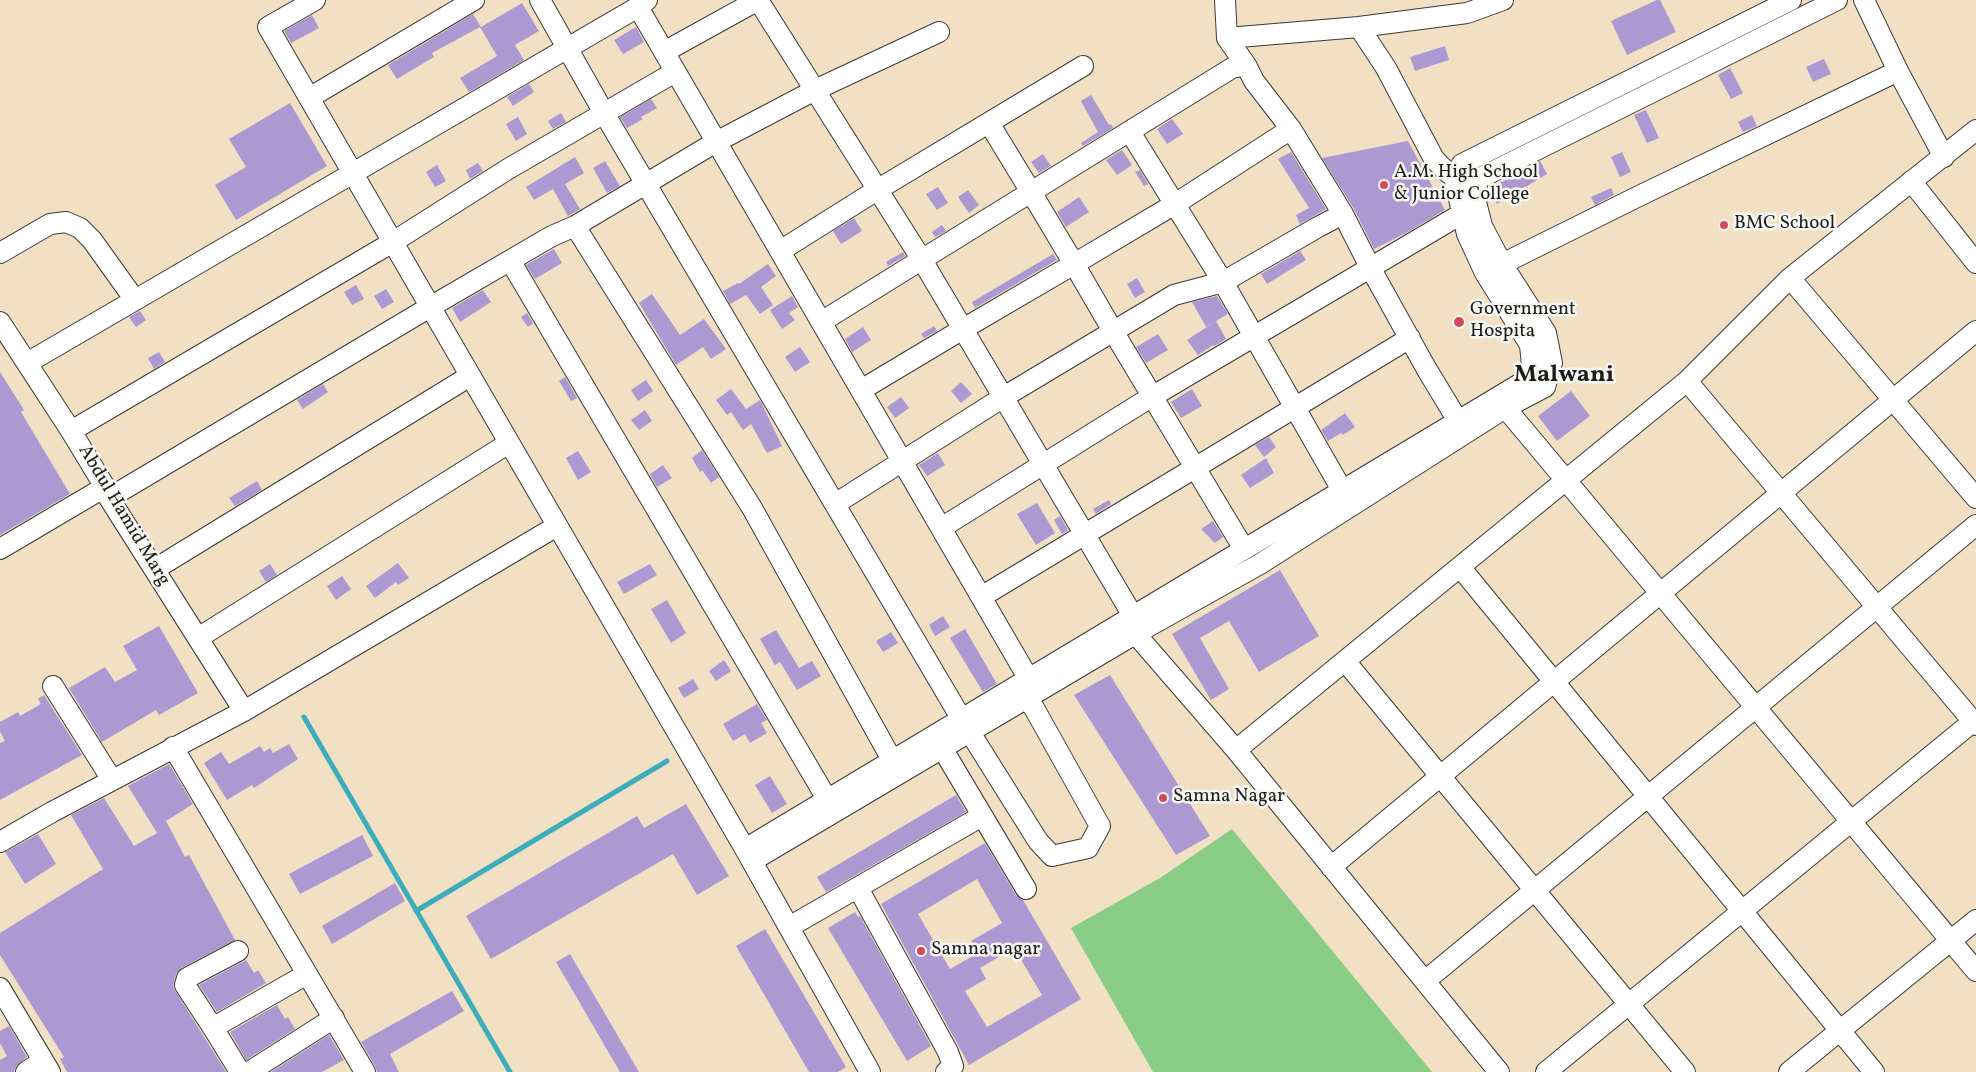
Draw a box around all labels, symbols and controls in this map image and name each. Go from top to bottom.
place label: A.M. High School & Junior College [1394,163,1538,207]
marker: A.M. High School & Junior College [1378,179,1390,191]
place label: BMC School [1734,214,1835,236]
marker: BMC School [1718,219,1730,231]
place label: Government Hospita [1470,300,1576,344]
marker: Government Hospita [1452,315,1466,329]
district label: Malwani [1514,363,1614,391]
street label: Abdul Hamid Marg [72,441,174,591]
place label: Samna Nagar [1173,787,1285,809]
marker: Samna Nagar [1157,792,1169,804]
place label: Samna nagar [931,940,1040,962]
marker: Samna nagar [915,945,927,957]

